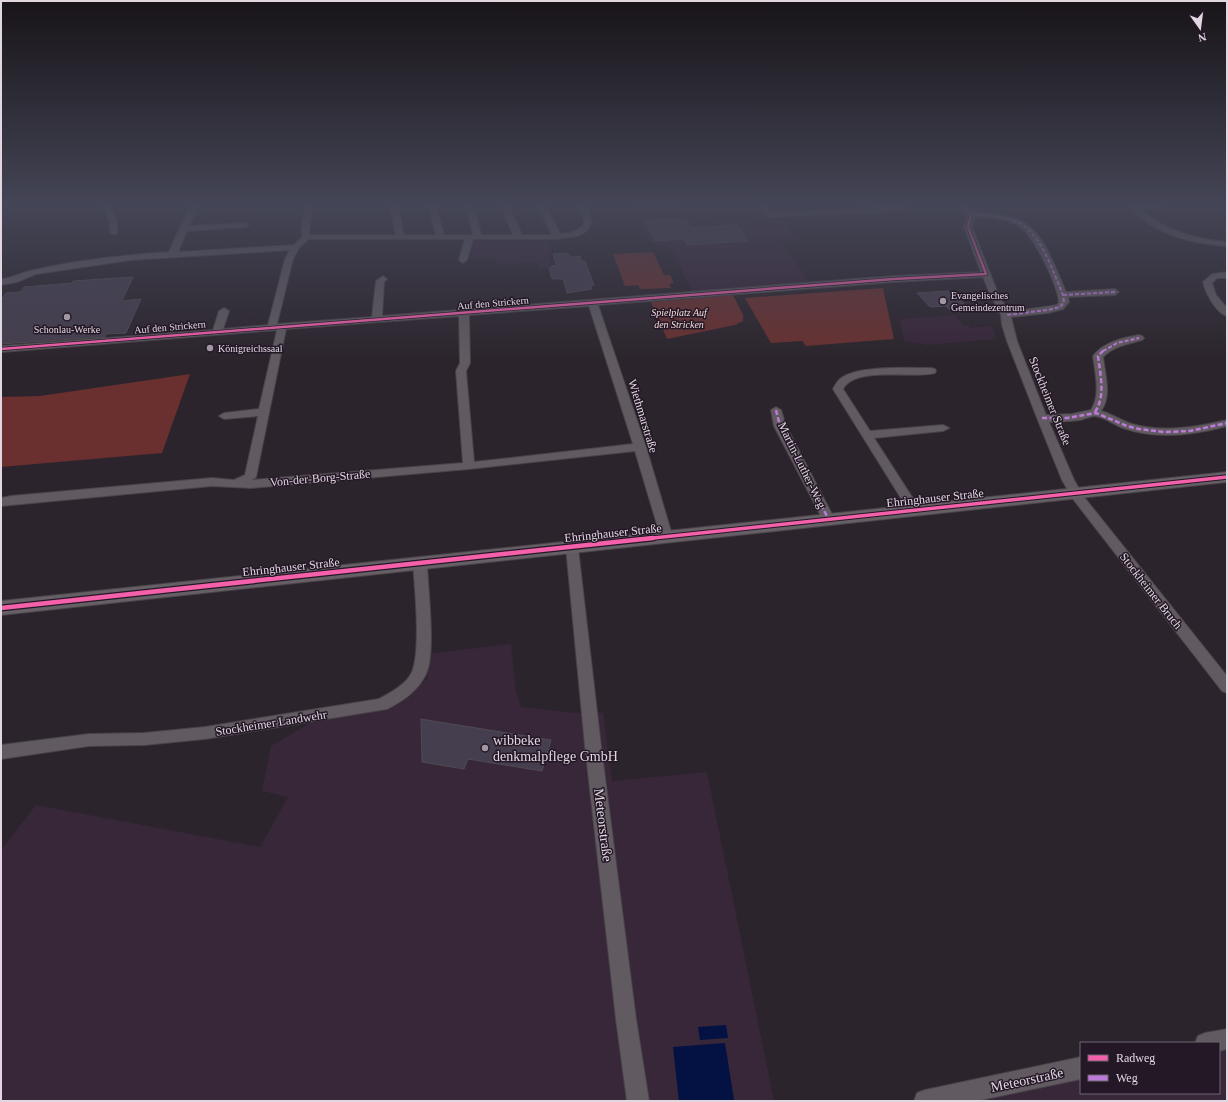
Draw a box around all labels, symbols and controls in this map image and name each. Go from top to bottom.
north arrow [1180,8,1220,48]
text: N [1197,31,1208,44]
place label: Evangelisches Gemeindezentrum [951,290,1025,313]
street label: Auf den Strickern [457,294,529,312]
marker: Evangelisches Gemeindezentrum [938,296,948,306]
park label: Spielplatz Auf den Stricken [651,307,708,330]
marker: Schonlau-Werke [62,312,72,322]
street label: Auf den Strickern [134,318,206,336]
place label: Schonlau-Werke [34,324,101,335]
marker: Königreichssaal [205,343,215,353]
place label: Königreichssaal [218,343,283,354]
street label: Stockheimer Straße [1026,355,1074,447]
street label: Wiethmarstraße [625,378,661,454]
street label: Martin-Luther-Weg [775,420,829,510]
street label: Von-der-Borg-Straße [269,467,371,489]
street label: Ehringhauser Straße [886,486,984,510]
street label: Ehringhauser Straße [564,521,662,545]
street label: Stockheimer Bruch [1117,550,1185,632]
street label: Ehringhauser Straße [242,555,340,579]
street label: Stockheimer Landwehr [214,707,328,739]
place label: wibbeke denkmalpflege GmbH [493,733,618,764]
marker: wibbeke denkmalpflege GmbH [480,743,490,753]
street label: Meteorstraße [591,787,615,863]
legend [1080,1042,1220,1094]
text: Radweg [1116,1051,1155,1065]
street label: Meteorstraße [989,1065,1065,1095]
text: Weg [1116,1071,1138,1085]

